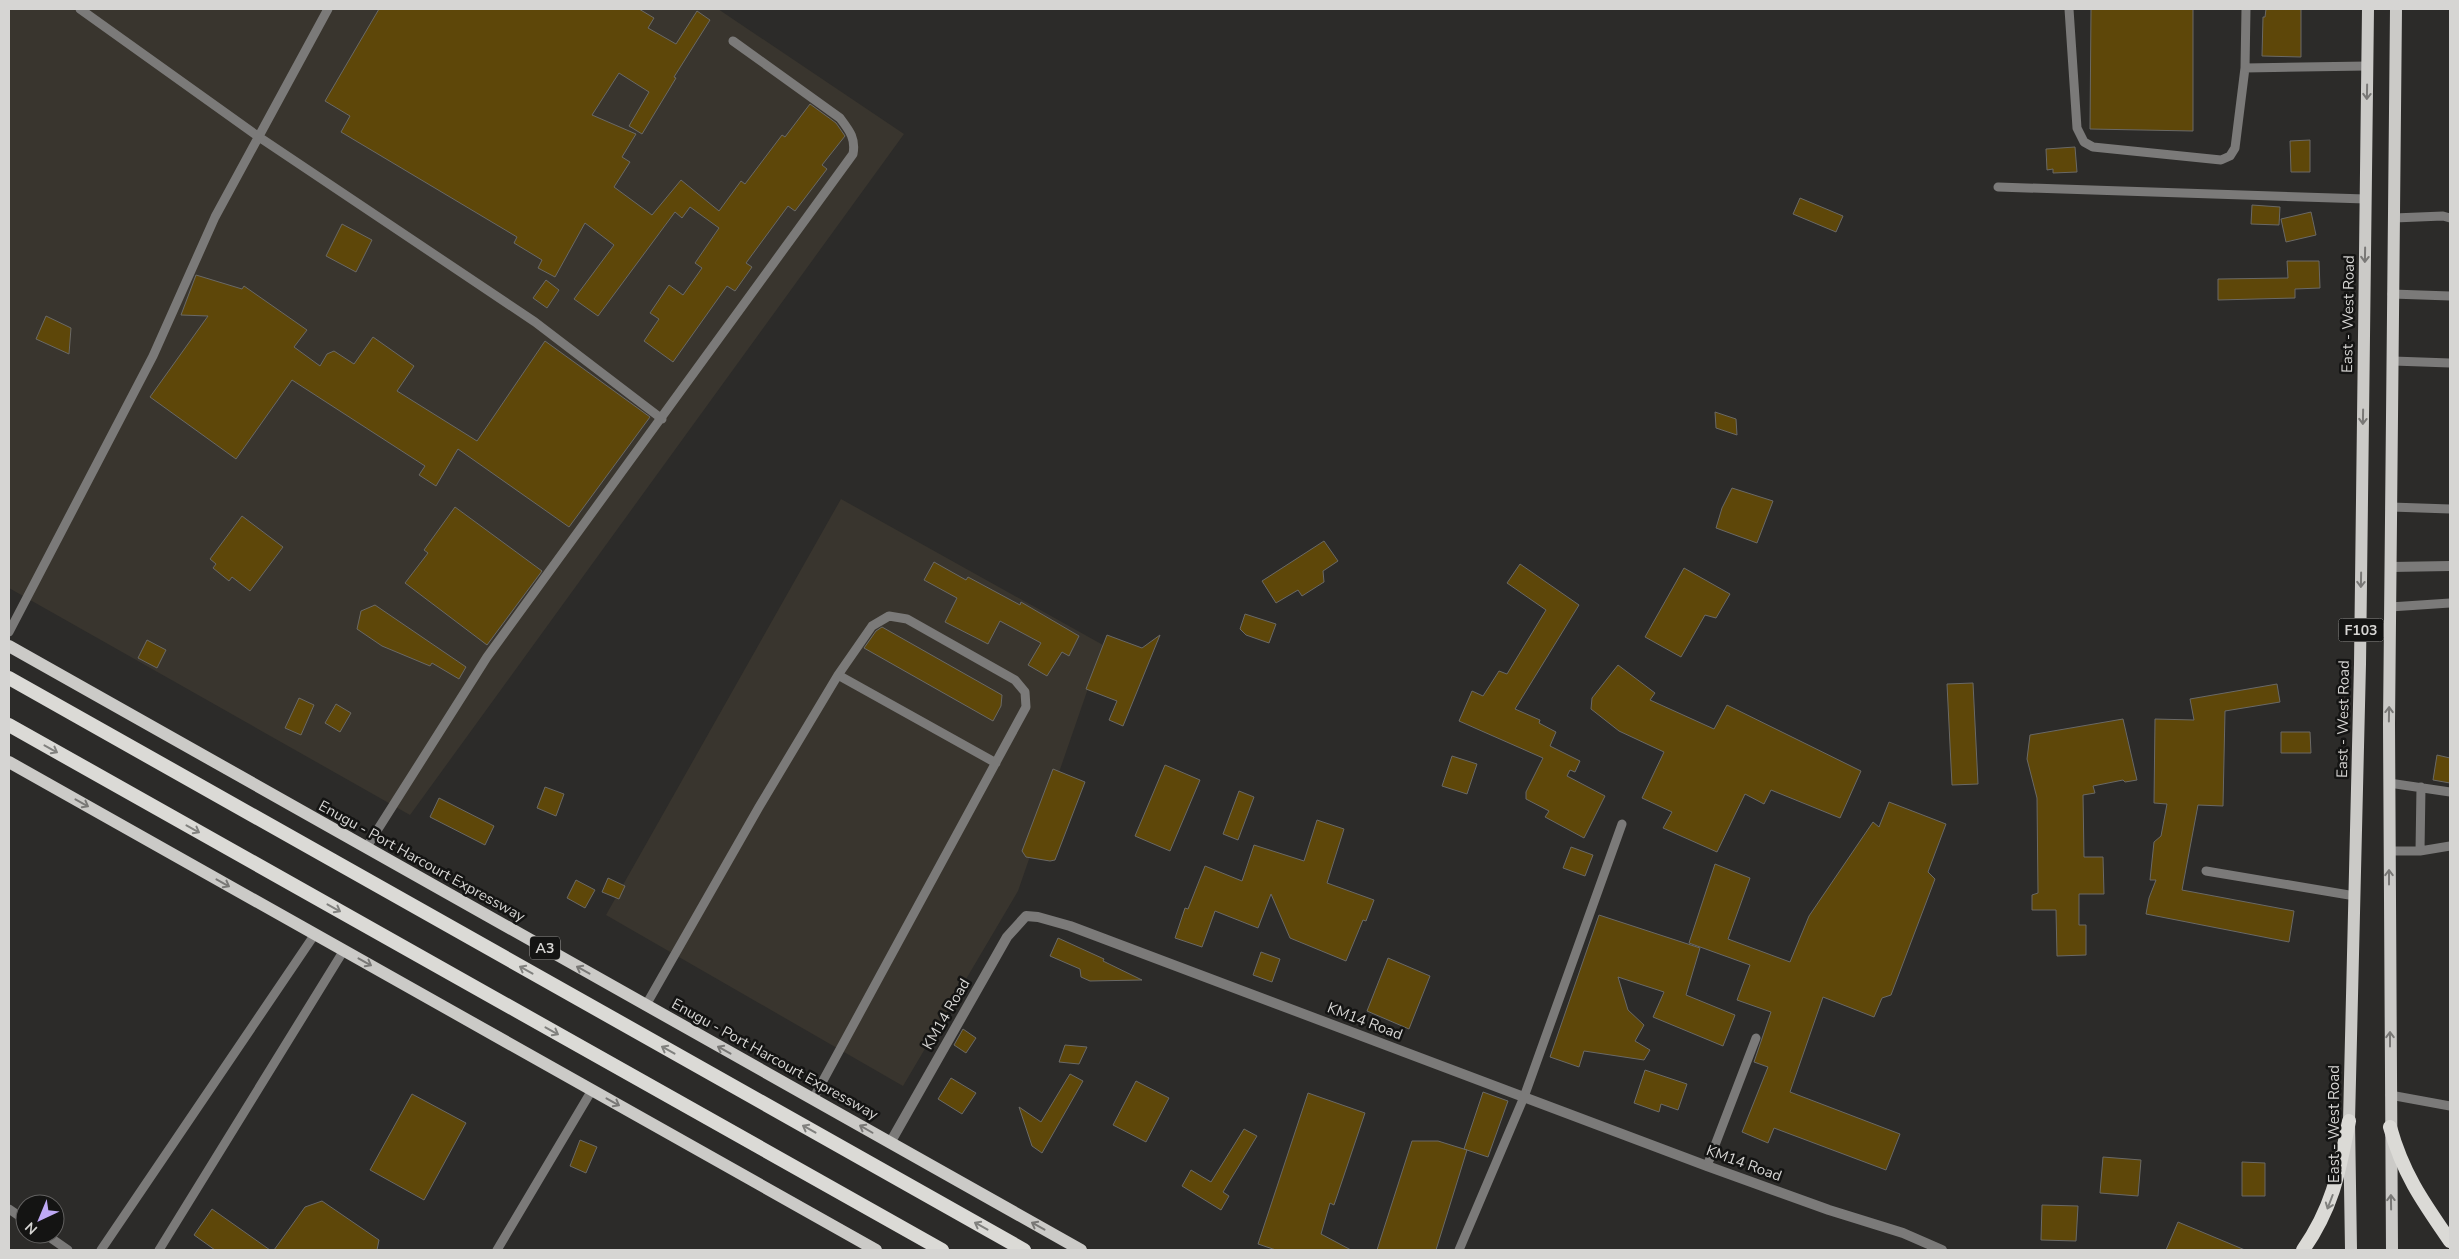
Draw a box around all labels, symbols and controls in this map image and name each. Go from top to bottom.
one-way arrow [2362,84,2372,100]
one-way arrow [2360,246,2370,263]
street label: East - West Road [2337,255,2359,373]
one-way arrow [2358,409,2368,425]
one-way arrow [2356,572,2366,588]
road number: F103 [2338,618,2384,642]
street label: East - West Road [2332,660,2354,778]
one-way arrow [2384,706,2394,722]
one-way arrow [44,744,59,754]
street label: Enugu - Port Harcourt Expressway [315,796,529,926]
one-way arrow [74,798,89,808]
one-way arrow [185,824,199,834]
one-way arrow [2384,869,2394,885]
one-way arrow [216,878,230,888]
one-way arrow [327,904,341,914]
road number: A3 [530,936,560,960]
one-way arrow [357,958,372,967]
one-way arrow [519,965,534,974]
one-way arrow [576,965,591,974]
street label: KM14 Road [918,975,974,1053]
street label: Enugu - Port Harcourt Expressway [668,994,882,1124]
street label: KM14 Road [1325,998,1405,1044]
one-way arrow [545,1026,560,1036]
one-way arrow [2385,1031,2395,1048]
one-way arrow [661,1044,675,1054]
one-way arrow [717,1045,732,1055]
street label: East - West Road [2324,1065,2344,1183]
one-way arrow [606,1097,621,1107]
one-way arrow [802,1124,817,1134]
one-way arrow [859,1124,874,1134]
street label: KM14 Road [1703,1140,1785,1186]
north arrow [15,1194,65,1244]
one-way arrow [2324,1194,2334,1209]
one-way arrow [2386,1194,2396,1210]
text: N [21,1218,42,1238]
one-way arrow [975,1221,989,1231]
one-way arrow [1032,1221,1046,1231]

